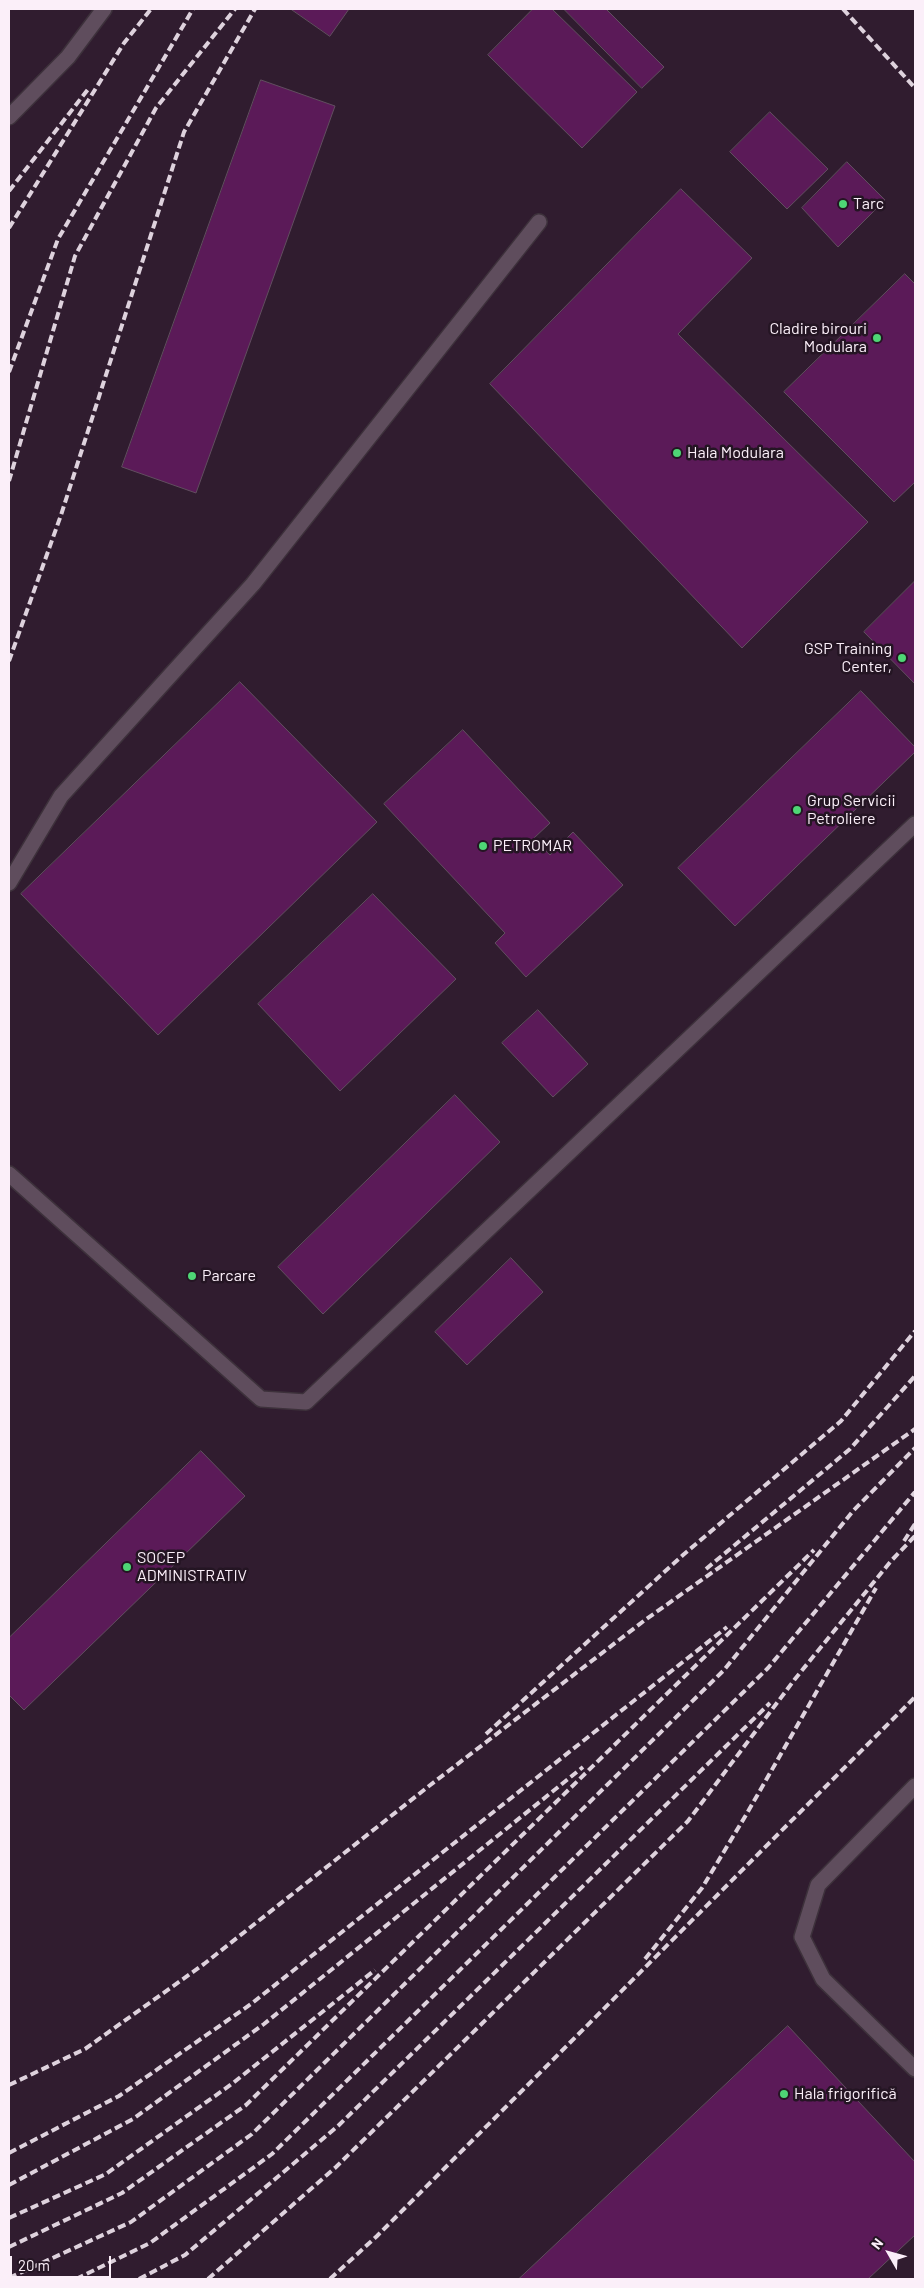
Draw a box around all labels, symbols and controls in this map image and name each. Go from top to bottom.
place label: Tarc [853,194,884,214]
marker: Tarc [837,198,849,210]
place label: Cladire birouri Modulara [769,319,867,357]
marker: Cladire birouri Modulara [871,332,883,344]
place label: Hala Modulara [687,443,784,463]
marker: Hala Modulara [671,447,683,459]
place label: GSP Training Center, [804,639,892,677]
marker: GSP Training Center, [896,652,908,664]
place label: Grup Servicii Petroliere [807,791,896,829]
marker: Grup Servicii Petroliere [791,804,803,816]
place label: PETROMAR [493,836,572,856]
marker: PETROMAR [477,840,489,852]
place label: Parcare [202,1266,256,1286]
marker: Parcare [186,1270,198,1282]
place label: SOCEP ADMINISTRATIV [137,1548,247,1586]
marker: SOCEP ADMINISTRATIV [121,1561,133,1573]
place label: Hala frigorifică [794,2084,897,2104]
marker: Hala frigorifică [778,2088,790,2100]
north arrow [864,2228,914,2278]
text: N [867,2235,886,2252]
scale bar [12,2246,114,2278]
text: 20 m [18,2256,50,2274]

